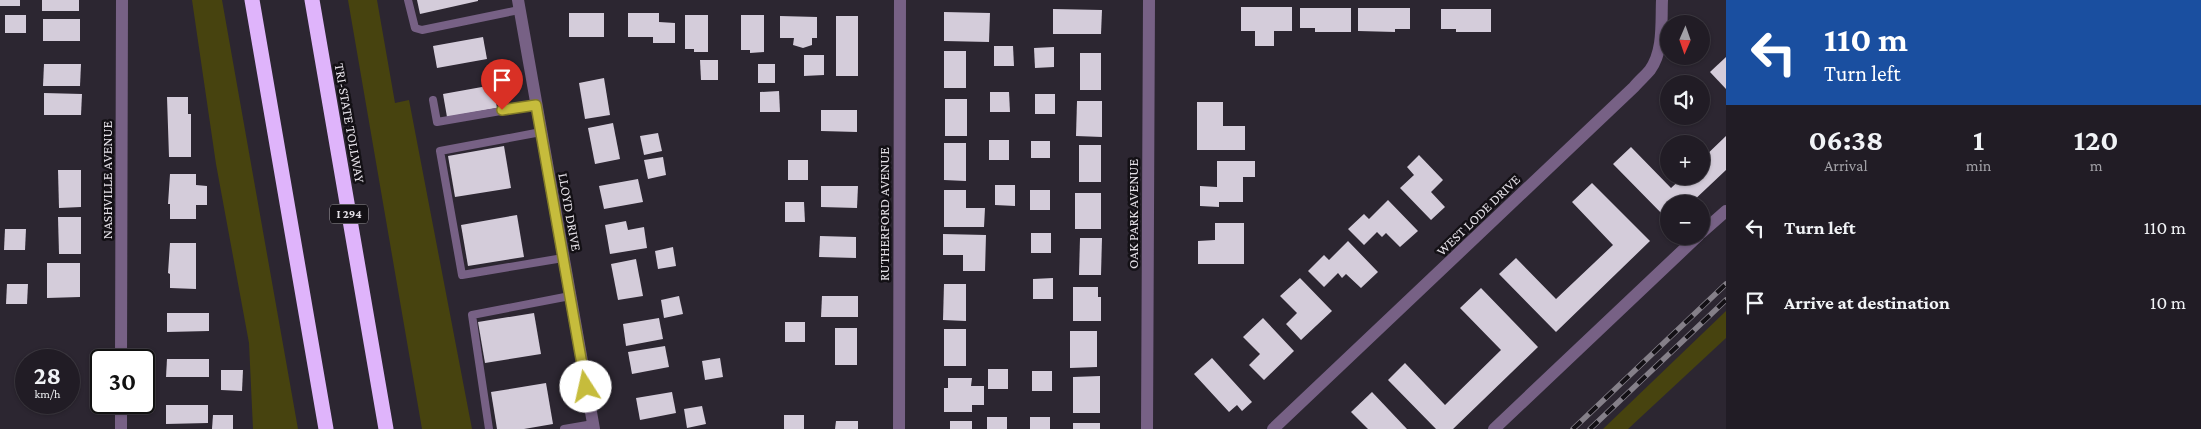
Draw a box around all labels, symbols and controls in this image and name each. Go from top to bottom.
north arrow [1660,15,1710,65]
map controls [1660,15,1710,245]
icon: left [1741,20,1806,85]
text: 110 m [1824,20,1908,59]
pin [481,59,523,110]
text: Turn left [1824,61,1901,86]
street label: TRI-STATE TOLLWAY [332,62,368,185]
icon: arrive [488,66,516,94]
button: sound [1660,75,1710,125]
street label: NASHVILLE AVENUE [99,120,115,239]
text: 06:38 [1808,123,1883,156]
text: 1 [1973,123,1984,156]
text: 120 [2074,123,2119,156]
button: + [1660,135,1710,185]
street label: RUTHERFORD AVENUE [876,147,892,281]
text: Arrival [1824,157,1868,174]
text: min [1966,157,1991,174]
text: m [2090,157,2103,174]
street label: OAK PARK AVENUE [1125,159,1141,269]
street label: WEST LODE DRIVE [1433,171,1523,259]
street label: LLOYD DRIVE [555,172,585,253]
button: − [1660,195,1710,245]
road number: I 294 [330,204,368,223]
icon: left [1741,214,1769,242]
text: Turn left [1784,217,1856,238]
text: 110 m [2144,217,2186,238]
icon: arrive [1741,289,1769,317]
text: Arrive at destination [1784,292,1950,313]
text: 10 m [2150,292,2186,313]
speed limit sign: 30 [90,349,155,414]
position arrow [559,360,611,412]
text: 28 [34,362,61,389]
text: km/h [35,387,60,401]

